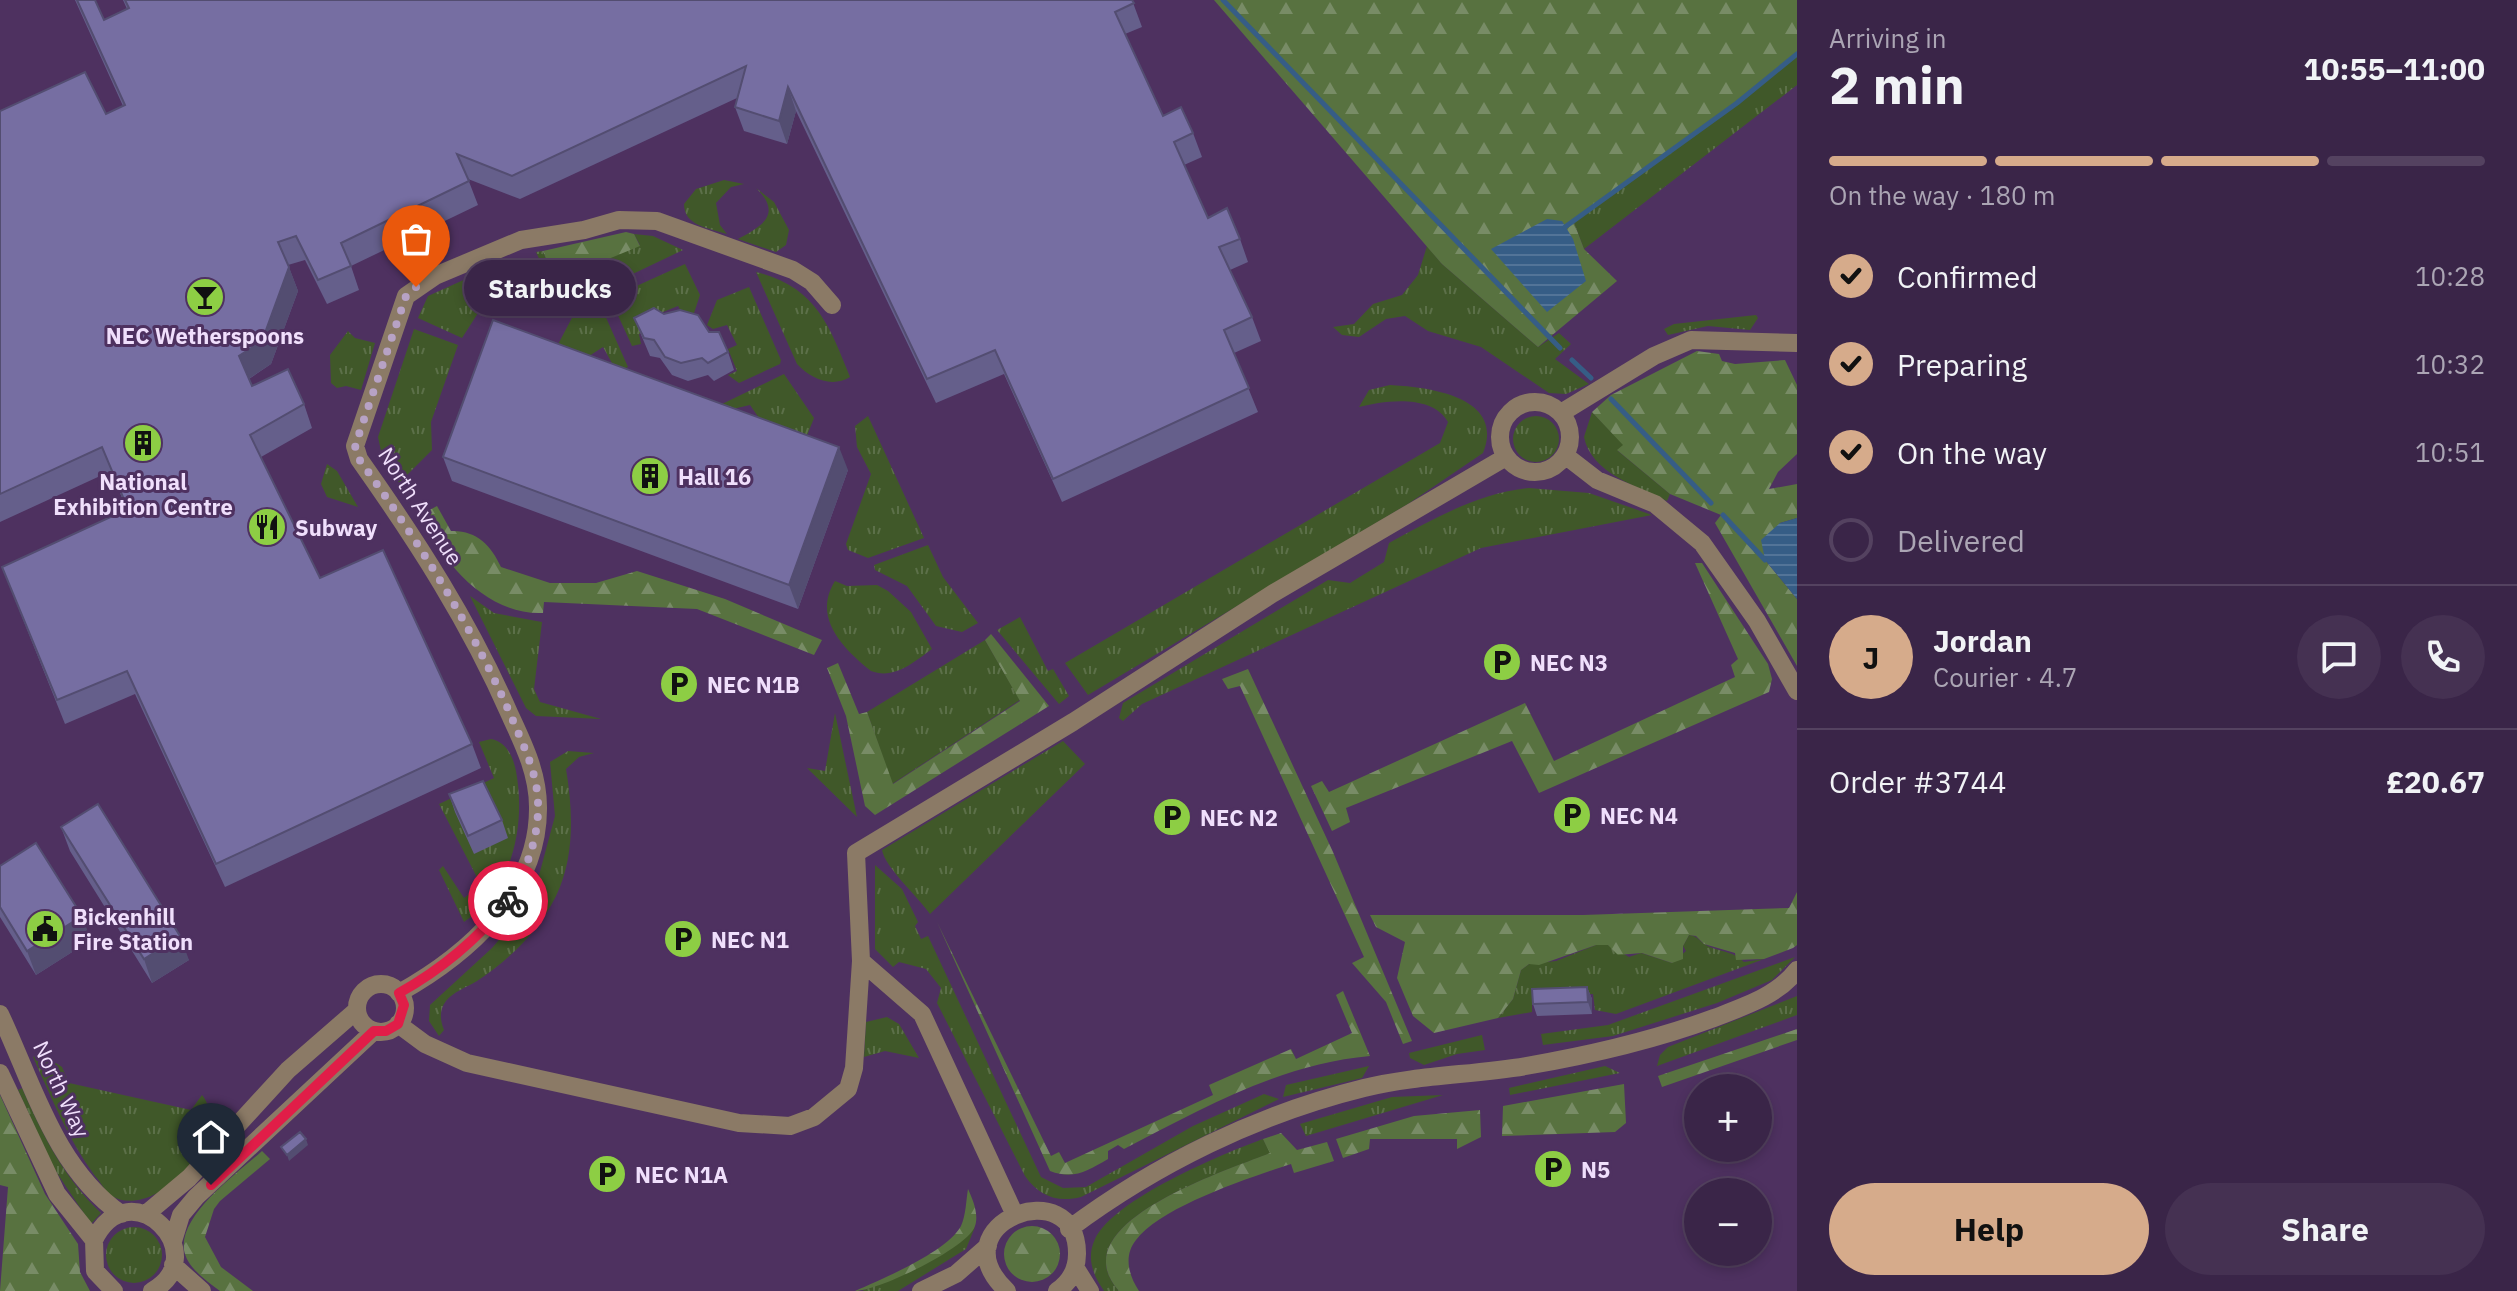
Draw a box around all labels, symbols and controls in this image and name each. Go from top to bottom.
text: Arriving in [1829,21,1946,55]
text: 10:55–11:00 [2304,49,2485,88]
text: 2 min [1829,51,1965,118]
text: On the way · 180 m [1829,178,2055,212]
pin [382,205,450,287]
icon: bag [394,217,438,261]
icon: check [1829,254,1873,298]
text: Confirmed [1897,257,2038,296]
callout: Starbucks [464,259,636,315]
text: 10:28 [2415,259,2485,293]
text: Starbucks [488,271,612,305]
bar icon: NEC Wetherspoons [184,276,226,318]
place label: NEC Wetherspoons [106,321,304,350]
icon: check [1829,342,1873,386]
text: Preparing [1897,345,2027,384]
text: 10:32 [2415,347,2485,381]
building icon: National Exhibition Centre [122,422,164,464]
icon: check [1829,430,1873,474]
text: On the way [1897,433,2047,472]
text: 10:51 [2415,435,2485,469]
street label: North Avenue [372,442,470,570]
building icon: Hall 16 [629,455,671,497]
place label: Hall 16 [678,462,751,491]
place label: National Exhibition Centre [53,467,233,521]
restaurant icon: Subway [246,506,288,548]
place label: Subway [295,513,378,542]
text: Delivered [1897,521,2025,560]
button: chat [2297,615,2381,699]
button: phone [2401,615,2485,699]
text: Jordan [1933,621,2032,660]
text: J [1863,638,1879,677]
parking icon: NEC N3 [1481,641,1523,683]
place label: NEC N3 [1530,648,1608,677]
text: Courier · 4.7 [1933,660,2077,694]
parking icon: NEC N1B [658,663,700,705]
place label: NEC N1B [707,670,800,699]
text: Order #3744 [1829,762,2006,801]
text: £20.67 [2386,762,2485,801]
parking icon: NEC N4 [1551,794,1593,836]
parking icon: NEC N2 [1151,796,1193,838]
place label: NEC N4 [1600,801,1678,830]
place label: NEC N2 [1200,803,1278,832]
courier [468,861,548,941]
icon: bike [486,879,530,923]
place label: Bickenhill Fire Station [73,902,193,956]
public building icon: Bickenhill Fire Station [24,908,66,950]
parking icon: NEC N1 [662,918,704,960]
place label: NEC N1 [711,925,789,954]
street label: North Way [27,1036,97,1142]
map controls [1684,1074,1772,1266]
button: + [1684,1074,1772,1162]
pin [177,1103,245,1185]
icon: home [189,1115,233,1159]
parking icon: N5 [1532,1148,1574,1190]
parking icon: NEC N1A [586,1153,628,1195]
place label: N5 [1581,1155,1610,1184]
place label: NEC N1A [635,1160,728,1189]
button: − [1684,1178,1772,1266]
button: Help [1829,1183,2149,1275]
button: Share [2165,1183,2485,1275]

